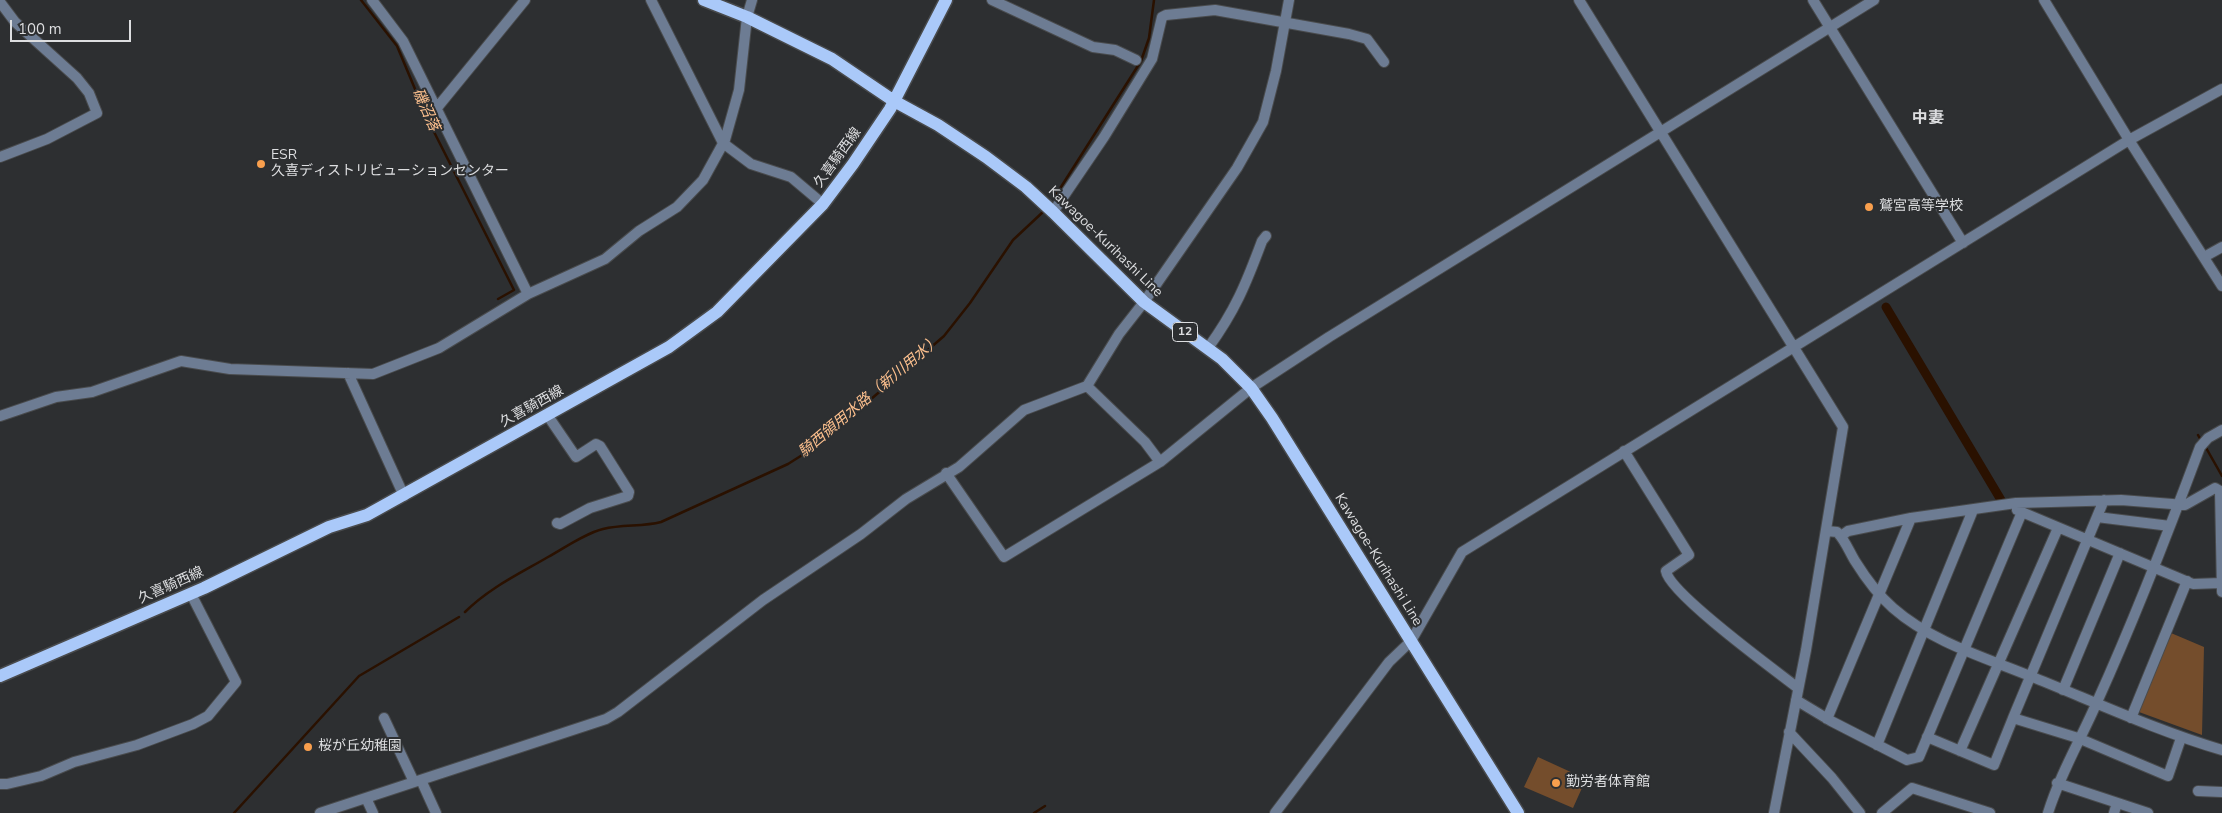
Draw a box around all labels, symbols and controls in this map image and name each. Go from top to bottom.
scale bar [12,10,134,42]
text: 100 m [18,19,62,39]
water label: 磯沼落 [408,86,442,134]
district label: 中妻 [1912,109,1944,129]
street label: 久喜騎西線 [811,125,865,191]
place label: ESR 久喜ディストリビューションセンター [271,148,509,180]
marker: ESR 久喜ディストリビューションセンター [255,158,267,170]
street label: Kawagoe-Kurihashi Line [1044,183,1166,301]
place label: 鷲宮高等学校 [1879,199,1963,215]
marker: 鷲宮高等学校 [1863,201,1875,213]
road number: 12 [1172,322,1198,342]
water label: 騎西領用水路（新川用水） [795,332,945,462]
street label: 久喜騎西線 [497,383,567,431]
street label: Kawagoe-Kurihashi Line [1330,491,1426,629]
street label: 久喜騎西線 [136,564,206,608]
place label: 桜が丘幼稚園 [318,739,402,755]
marker: 桜が丘幼稚園 [302,741,314,753]
place label: 勤労者体育館 [1566,775,1650,791]
marker: 勤労者体育館 [1550,777,1562,789]

